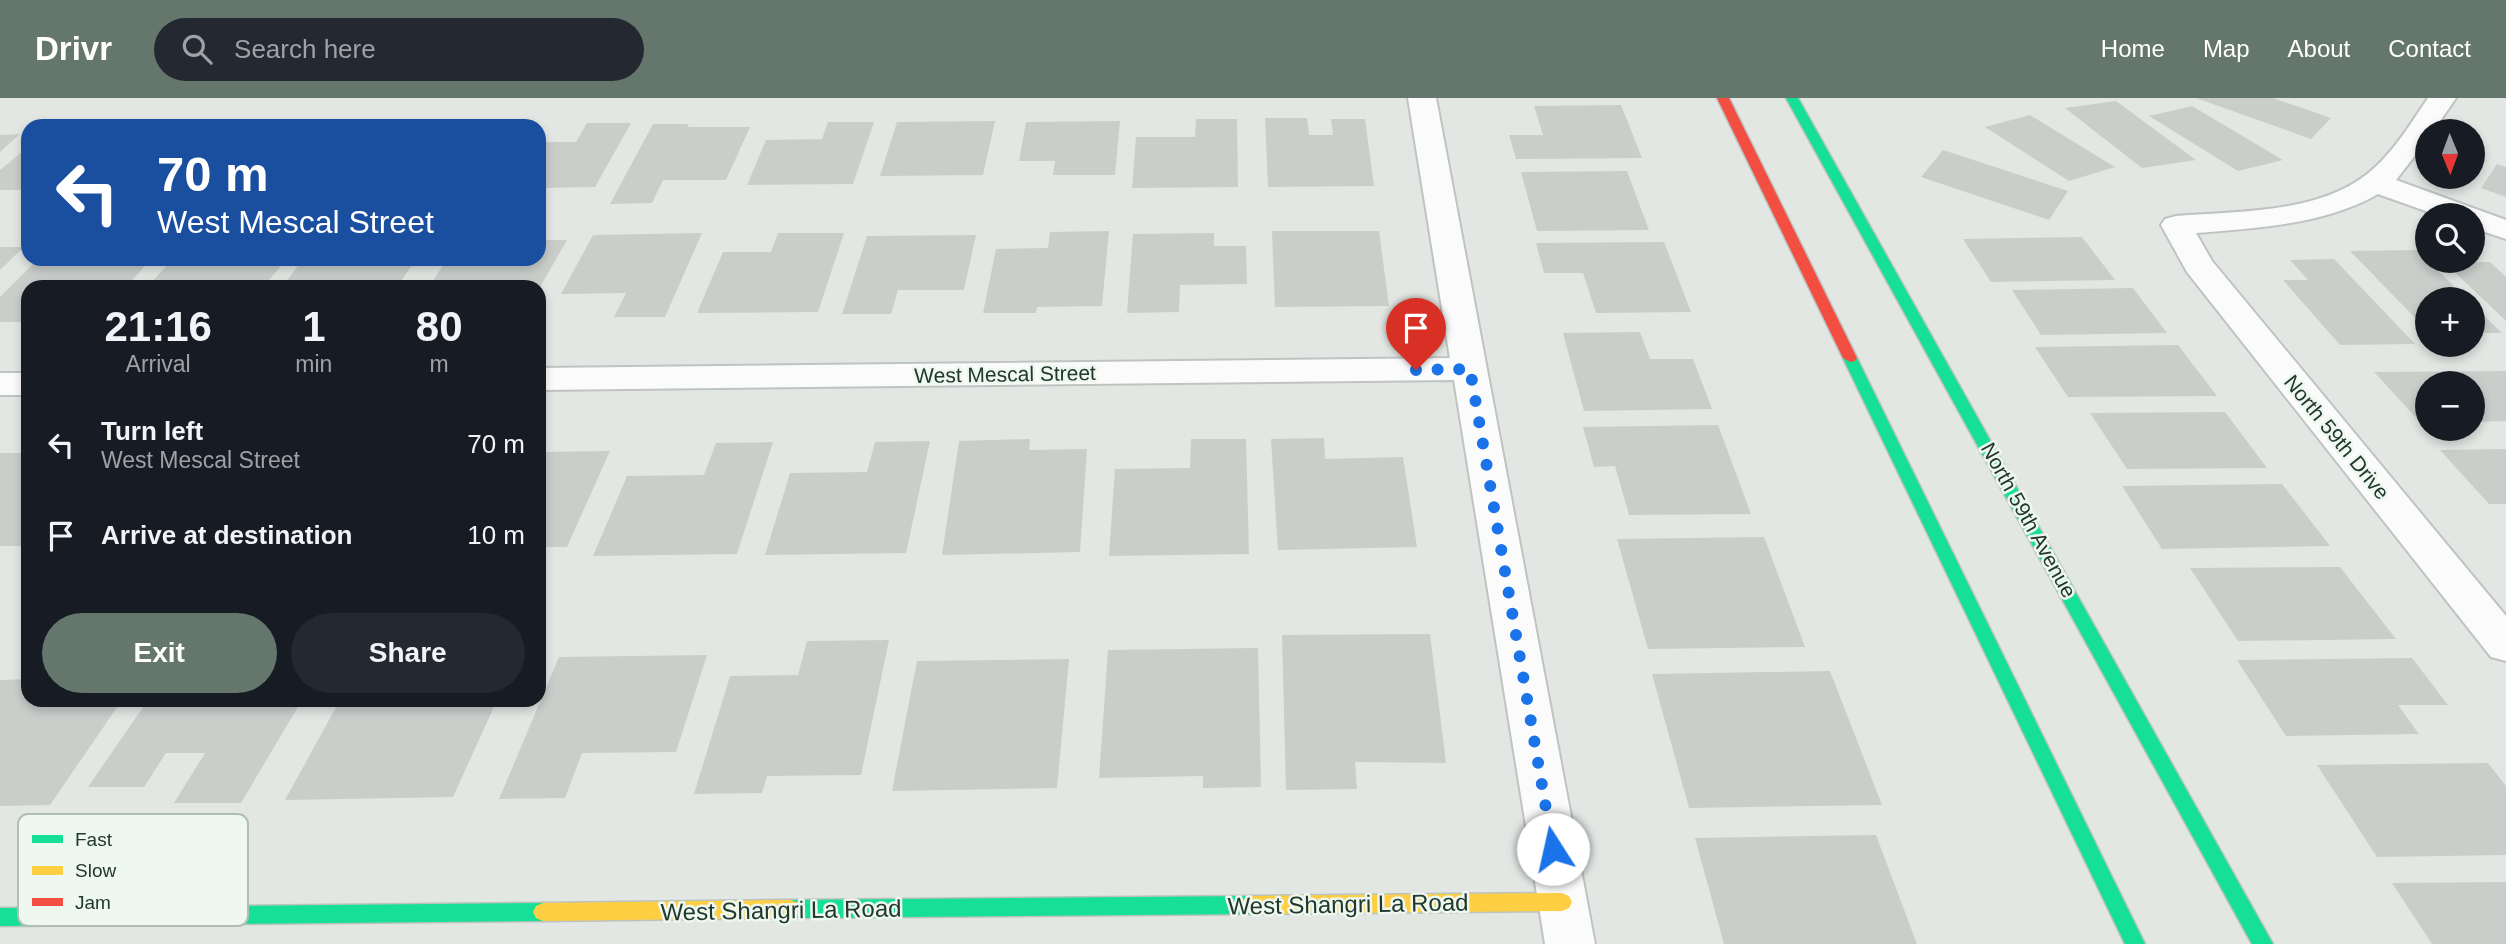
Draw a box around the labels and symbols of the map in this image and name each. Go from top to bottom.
north arrow [2415,119,2485,189]
pin [1386,298,1446,370]
street label: West Mescal Street [914,361,1096,387]
street label: North 59th Drive [2280,370,2394,504]
street label: North 59th Avenue [1977,439,2081,601]
position arrow [1516,812,1590,886]
legend [18,814,248,926]
text: Fast [75,829,113,850]
text: Slow [75,860,116,881]
street label: West Shangri La Road [1227,888,1469,920]
text: Jam [75,892,111,913]
street label: West Shangri La Road [660,894,902,926]

